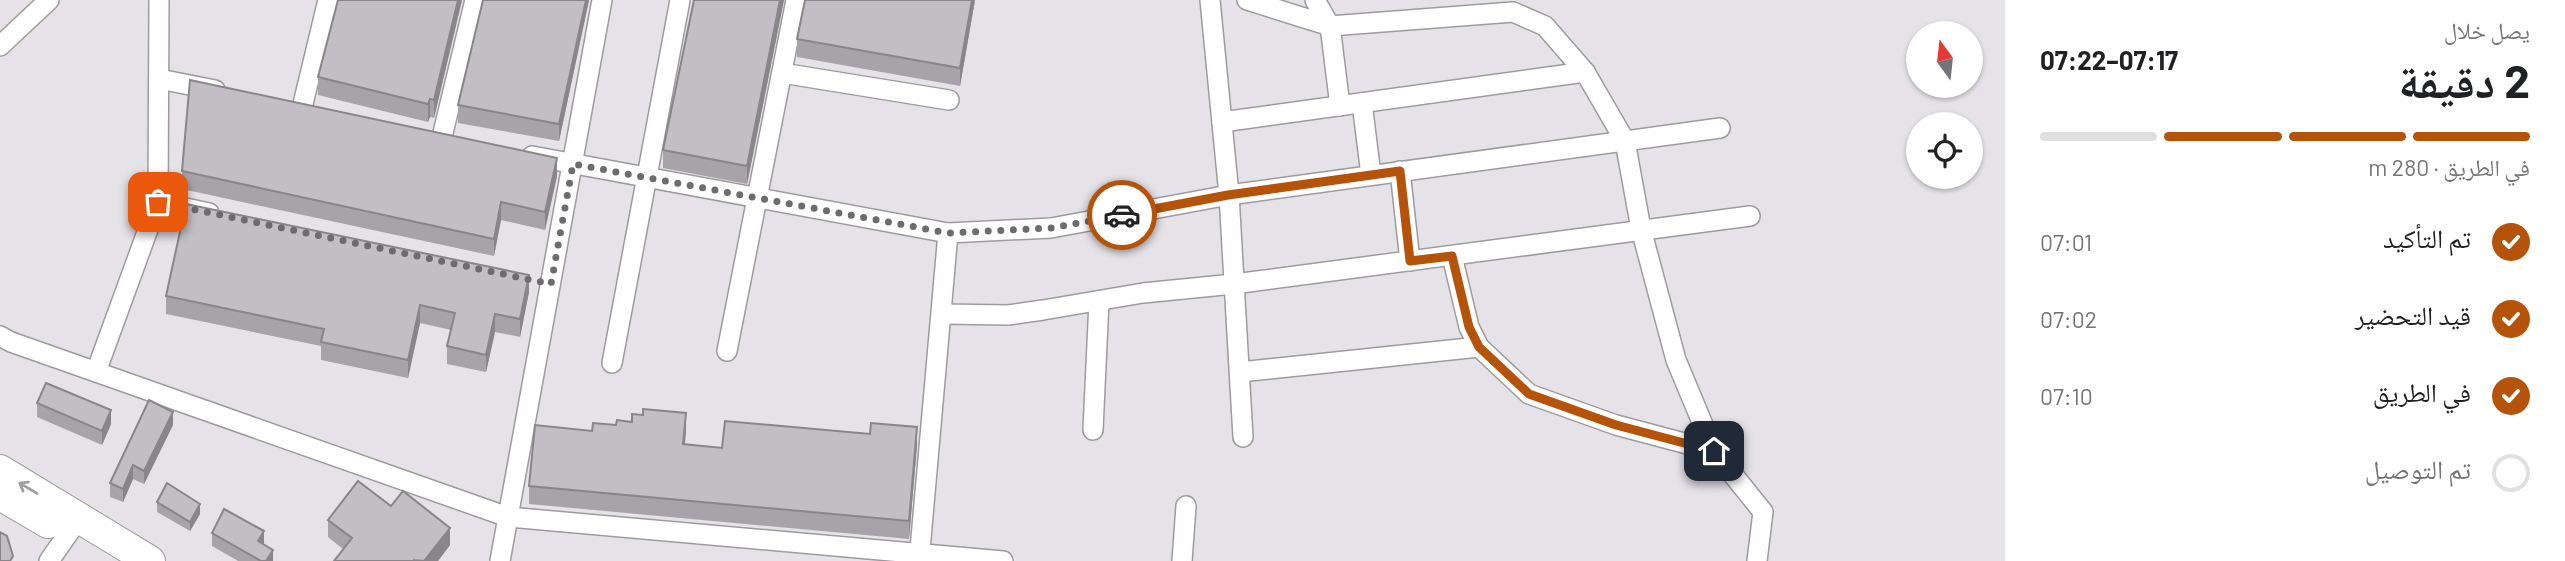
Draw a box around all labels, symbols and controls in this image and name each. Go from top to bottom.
text: يصل خلال [2444,16,2530,44]
north arrow [1906,21,1983,98]
map controls [1906,21,1983,189]
text: 07:17–07:22 [2040,44,2178,75]
text: 2 دقيقة [2398,52,2530,107]
button: locate [1906,112,1983,189]
text: في الطريق · 280 m [2368,153,2530,181]
pin [128,172,188,232]
courier [1087,180,1157,250]
icon: bag [139,183,177,221]
icon: car [1103,196,1141,234]
text: تم التأكيد [2383,222,2471,253]
icon: check [2492,223,2530,261]
text: 07:01 [2040,228,2092,256]
text: قيد التحضير [2355,299,2471,330]
icon: check [2492,300,2530,338]
text: 07:02 [2040,305,2097,333]
text: في الطريق [2373,376,2471,407]
icon: check [2492,377,2530,415]
text: 07:10 [2040,382,2093,410]
pin [1684,421,1744,481]
icon: home [1695,432,1733,470]
text: تم التوصيل [2365,453,2471,484]
one-way arrow [19,480,39,494]

